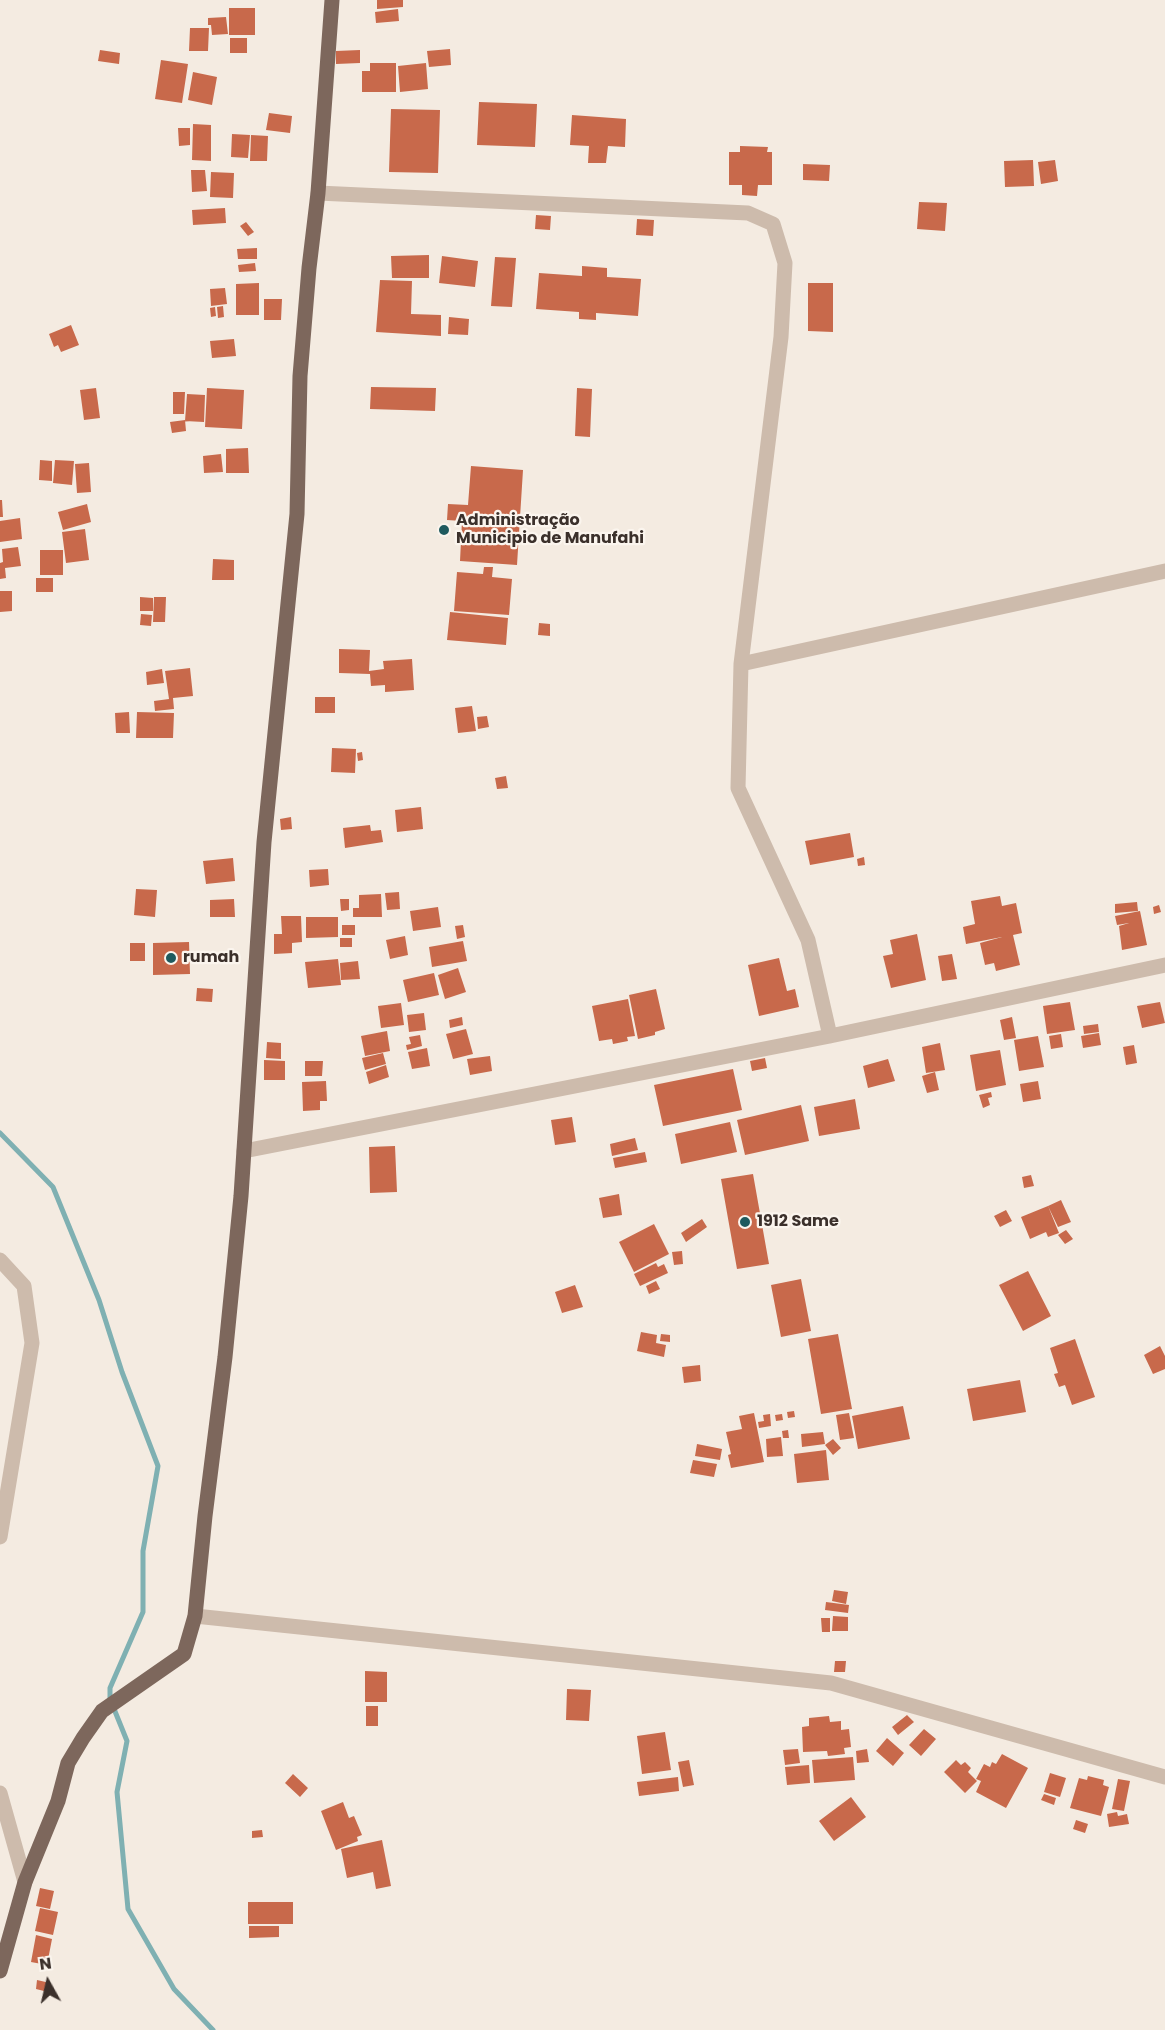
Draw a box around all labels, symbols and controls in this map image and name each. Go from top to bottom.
place label: Administração Municipio de Manufahi [456,511,644,549]
marker: Administração Municipio de Manufahi [437,523,451,537]
place label: rumah [183,948,239,968]
marker: rumah [164,951,178,965]
place label: 1912 Same [757,1212,839,1232]
marker: 1912 Same [738,1215,752,1229]
text: N [38,1951,53,1976]
north arrow [18,1952,78,2012]

